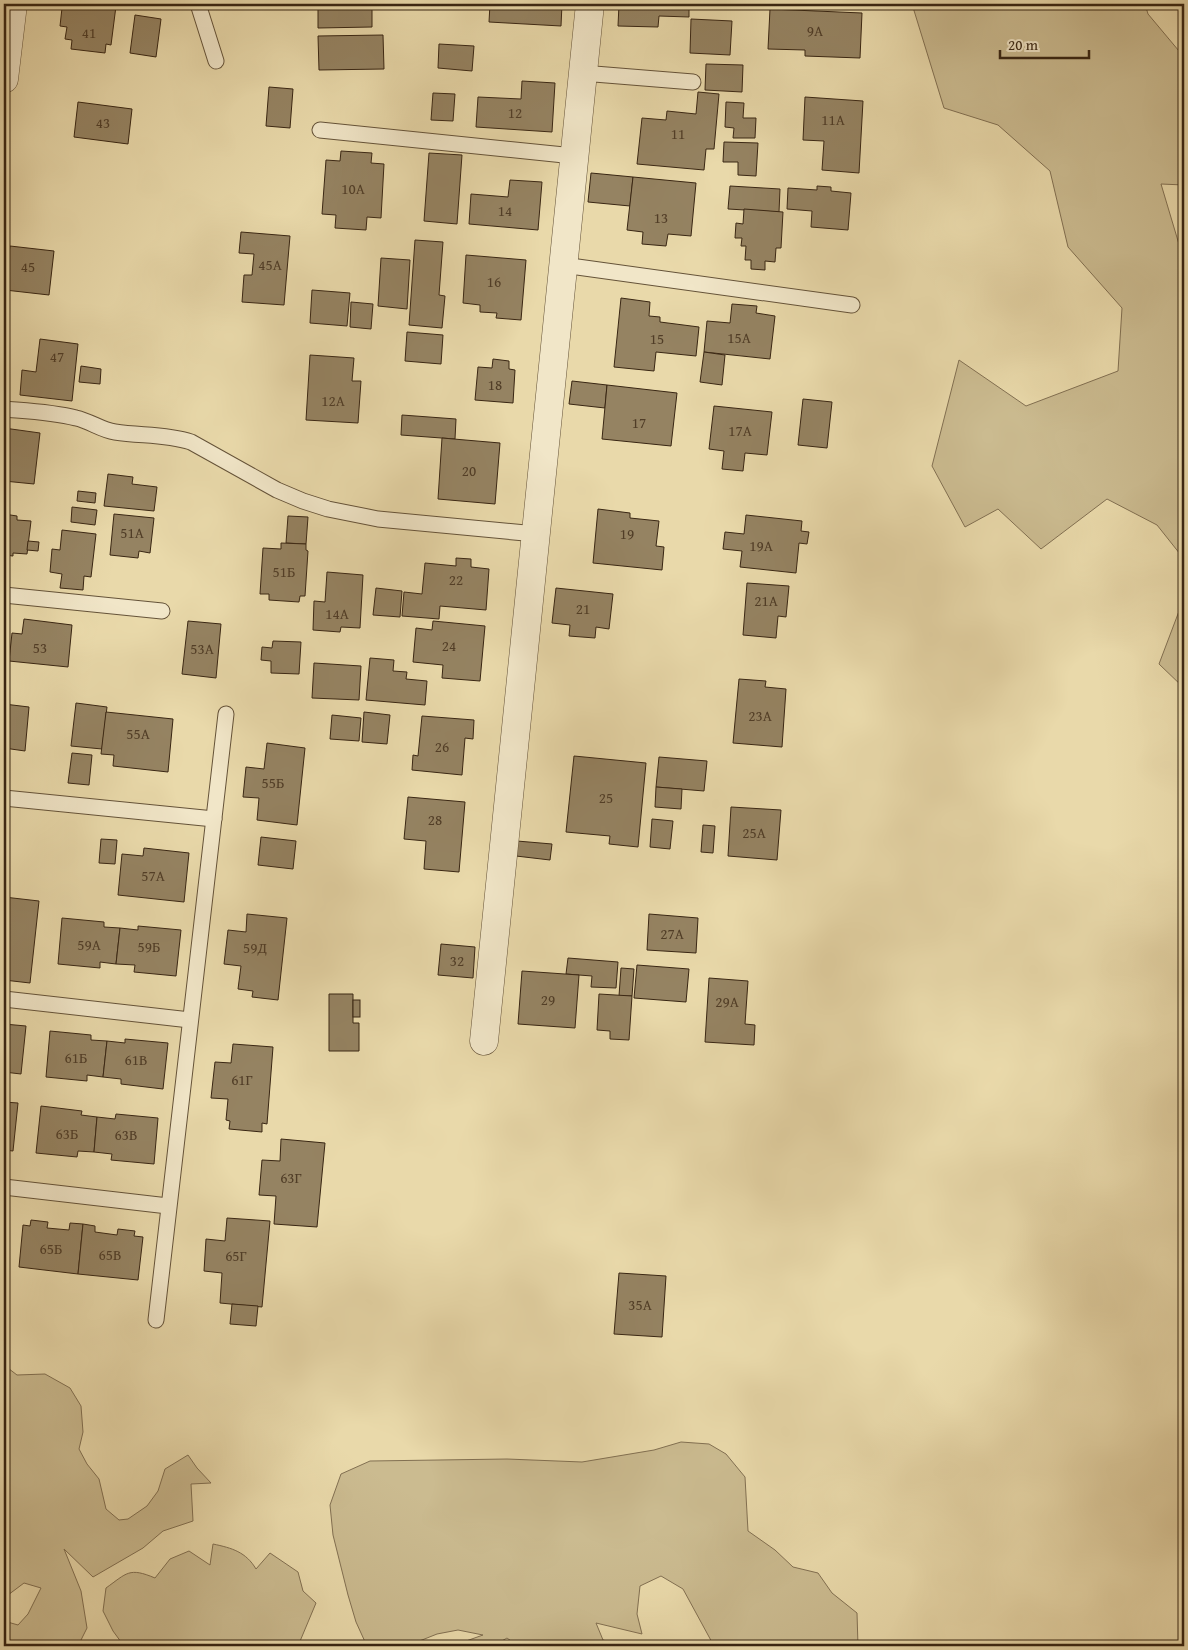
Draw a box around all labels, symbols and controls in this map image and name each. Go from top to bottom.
house number: 9А [807,20,823,41]
house number: 41 [82,22,96,43]
scale bar [1000,28,1089,60]
text: 20 m [1008,34,1039,55]
house number: 12 [508,102,522,123]
house number: 11А [821,109,845,130]
house number: 43 [96,112,110,133]
house number: 11 [671,123,685,144]
house number: 10А [341,178,365,199]
house number: 14 [498,200,512,221]
house number: 13 [654,207,668,228]
house number: 45А [258,254,282,275]
house number: 45 [21,256,35,277]
house number: 16 [487,271,501,292]
house number: 15А [727,327,751,348]
house number: 15 [650,328,664,349]
house number: 47 [50,346,64,367]
house number: 18 [488,374,502,395]
house number: 12А [321,390,345,411]
house number: 17 [632,412,646,433]
house number: 17А [728,420,752,441]
house number: 20 [462,460,476,481]
house number: 51А [120,522,144,543]
house number: 19 [620,523,634,544]
house number: 19А [749,535,773,556]
house number: 51Б [273,561,295,582]
house number: 22 [449,569,463,590]
house number: 21А [754,590,778,611]
house number: 21 [576,598,590,619]
house number: 14А [325,603,349,624]
house number: 24 [442,635,456,656]
house number: 53 [33,637,47,658]
house number: 53А [190,638,214,659]
house number: 23А [748,705,772,726]
house number: 55А [126,723,150,744]
house number: 26 [435,736,449,757]
house number: 55Б [262,772,284,793]
house number: 25 [599,787,613,808]
house number: 28 [428,809,442,830]
house number: 25А [742,822,766,843]
house number: 57А [141,865,165,886]
house number: 27А [660,923,684,944]
house number: 59А [77,934,101,955]
house number: 59Б [138,936,160,957]
house number: 59Д [243,937,267,958]
house number: 32 [450,950,464,971]
house number: 29 [541,989,555,1010]
house number: 29А [715,991,739,1012]
house number: 61Б [65,1047,87,1068]
house number: 61В [125,1049,147,1070]
house number: 61Г [231,1069,253,1090]
house number: 63Б [56,1123,78,1144]
house number: 63В [115,1124,137,1145]
house number: 63Г [280,1167,302,1188]
house number: 65Б [40,1238,62,1259]
house number: 65В [99,1244,121,1265]
house number: 65Г [225,1245,247,1266]
house number: 35А [628,1294,652,1315]

